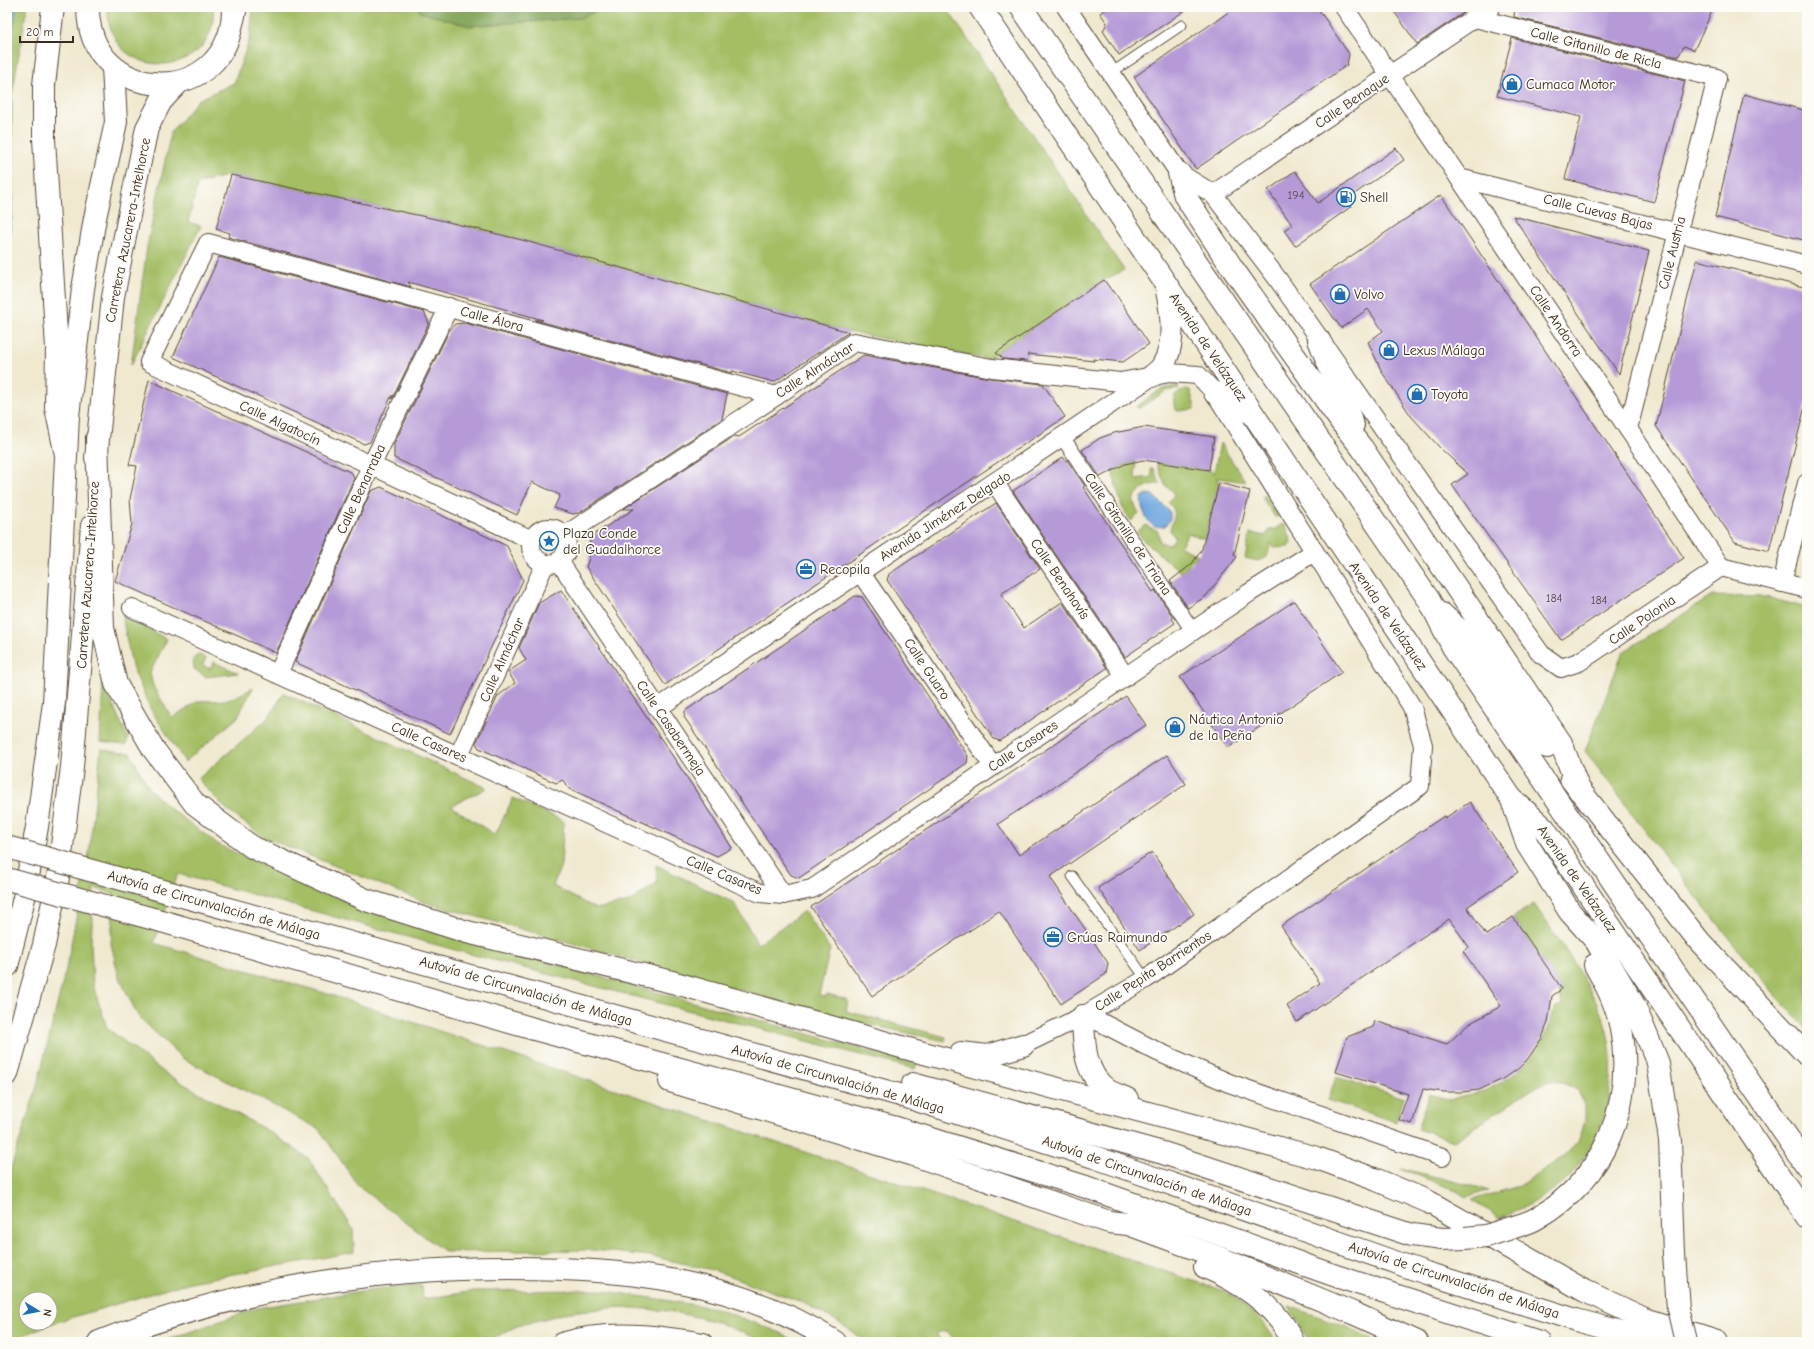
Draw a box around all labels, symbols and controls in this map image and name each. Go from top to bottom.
scale bar [20,18,73,44]
street label: Calle Gitanillo de Ricla [1529,23,1663,73]
text: 20 m [26,25,54,39]
street label: Calle Benaque [1312,70,1392,132]
shop icon: Cumaca Motor [1501,73,1523,95]
place label: Cumaca Motor [1526,76,1615,93]
street label: Carretera Azucarera-Intelhorce [102,136,154,324]
fuel station icon: Shell [1335,186,1357,208]
house number: 194 [1288,188,1305,202]
place label: Shell [1360,189,1388,206]
street label: Calle Cuevas Bajas [1542,190,1655,234]
street label: Calle Austria [1655,215,1689,291]
street label: Calle Andorra [1526,282,1586,360]
shop icon: Volvo [1329,283,1351,305]
place label: Volvo [1354,286,1384,303]
street label: Avenida de Velázquez [1165,289,1251,405]
street label: Calle Álora [459,302,525,336]
street label: Calle Almáchar [772,338,858,402]
shop icon: Lexus Málaga [1378,339,1400,361]
place label: Lexus Málaga [1403,342,1485,359]
shop icon: Toyota [1406,383,1428,405]
place label: Toyota [1431,386,1469,403]
street label: Calle Algatocín [236,397,324,449]
street label: Calle Benarraba [333,441,389,537]
street label: Avenida Jiménez Delgado [876,467,1014,565]
street label: Calle Gitanillo de Triana [1081,469,1175,599]
street label: Carretera Azucarera-Intelhorce [73,481,103,669]
place label: Plaza Conde del Guadalhorce [563,525,661,558]
place icon: Plaza Conde del Guadalhorce [538,530,560,552]
street label: Calle Benahavís [1027,535,1093,623]
office icon: Recopila [795,558,817,580]
street label: Avenida de Velázquez [1345,558,1431,674]
place label: Recopila [820,561,870,578]
house number: 184 [1546,591,1563,605]
street label: Calle Polonia [1605,591,1679,649]
house number: 184 [1591,593,1608,607]
street label: Calle Almáchar [476,615,528,705]
street label: Calle Guaro [900,635,954,703]
street label: Calle Casabermeja [633,677,709,779]
place label: Náutica Antonio de la Peña [1189,711,1284,744]
street label: Calle Casares [985,716,1061,776]
shop icon: Náutica Antonio de la Peña [1164,716,1186,738]
street label: Calle Casares [389,718,469,766]
street label: Avenida de Velázquez [1534,822,1620,936]
street label: Calle Casares [684,851,765,899]
street label: Autovía de Circunvalación de Málaga [106,866,322,944]
office icon: Grúas Raimundo [1042,926,1064,948]
street label: Calle Pepita Barrientos [1091,927,1215,1015]
place label: Grúas Raimundo [1067,929,1167,946]
street label: Autovía de Circunvalación de Málaga [418,952,634,1030]
street label: Autovía de Circunvalación de Málaga [730,1040,946,1118]
street label: Autovía de Circunvalación de Málaga [1040,1132,1254,1220]
street label: Autovía de Circunvalación de Málaga [1346,1238,1562,1322]
north arrow [18,1291,58,1331]
text: N [40,1308,54,1317]

